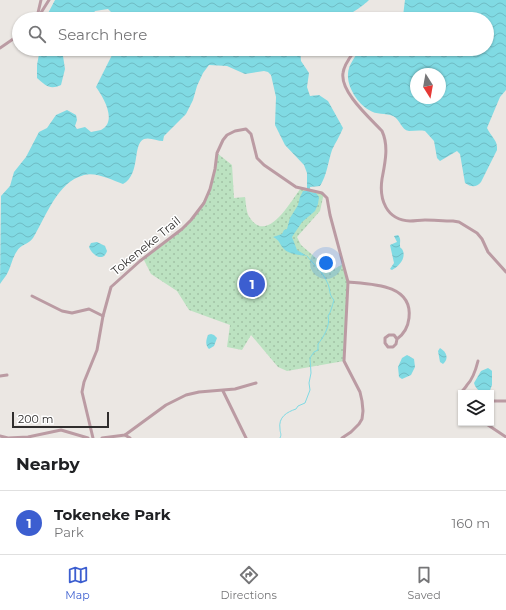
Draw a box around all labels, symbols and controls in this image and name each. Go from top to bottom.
search box [12,12,494,56]
icon: search [26,23,48,45]
text: Search here [58,25,147,44]
north arrow [410,68,446,104]
street label: Tokeneke Trail [108,213,184,278]
your location [316,253,336,273]
pin: 1 [239,269,265,299]
map controls [458,390,494,426]
button: layers [458,390,494,426]
scale bar [12,410,109,429]
text: 200 m [18,412,53,426]
text: Nearby [16,454,80,474]
text: Tokeneke Park [54,505,171,524]
text: 1 [26,515,32,531]
text: 160 m [452,515,490,531]
text: Park [54,524,84,540]
tab: Map [65,564,90,602]
tab: Directions [221,564,277,602]
tab: Saved [408,564,441,602]

